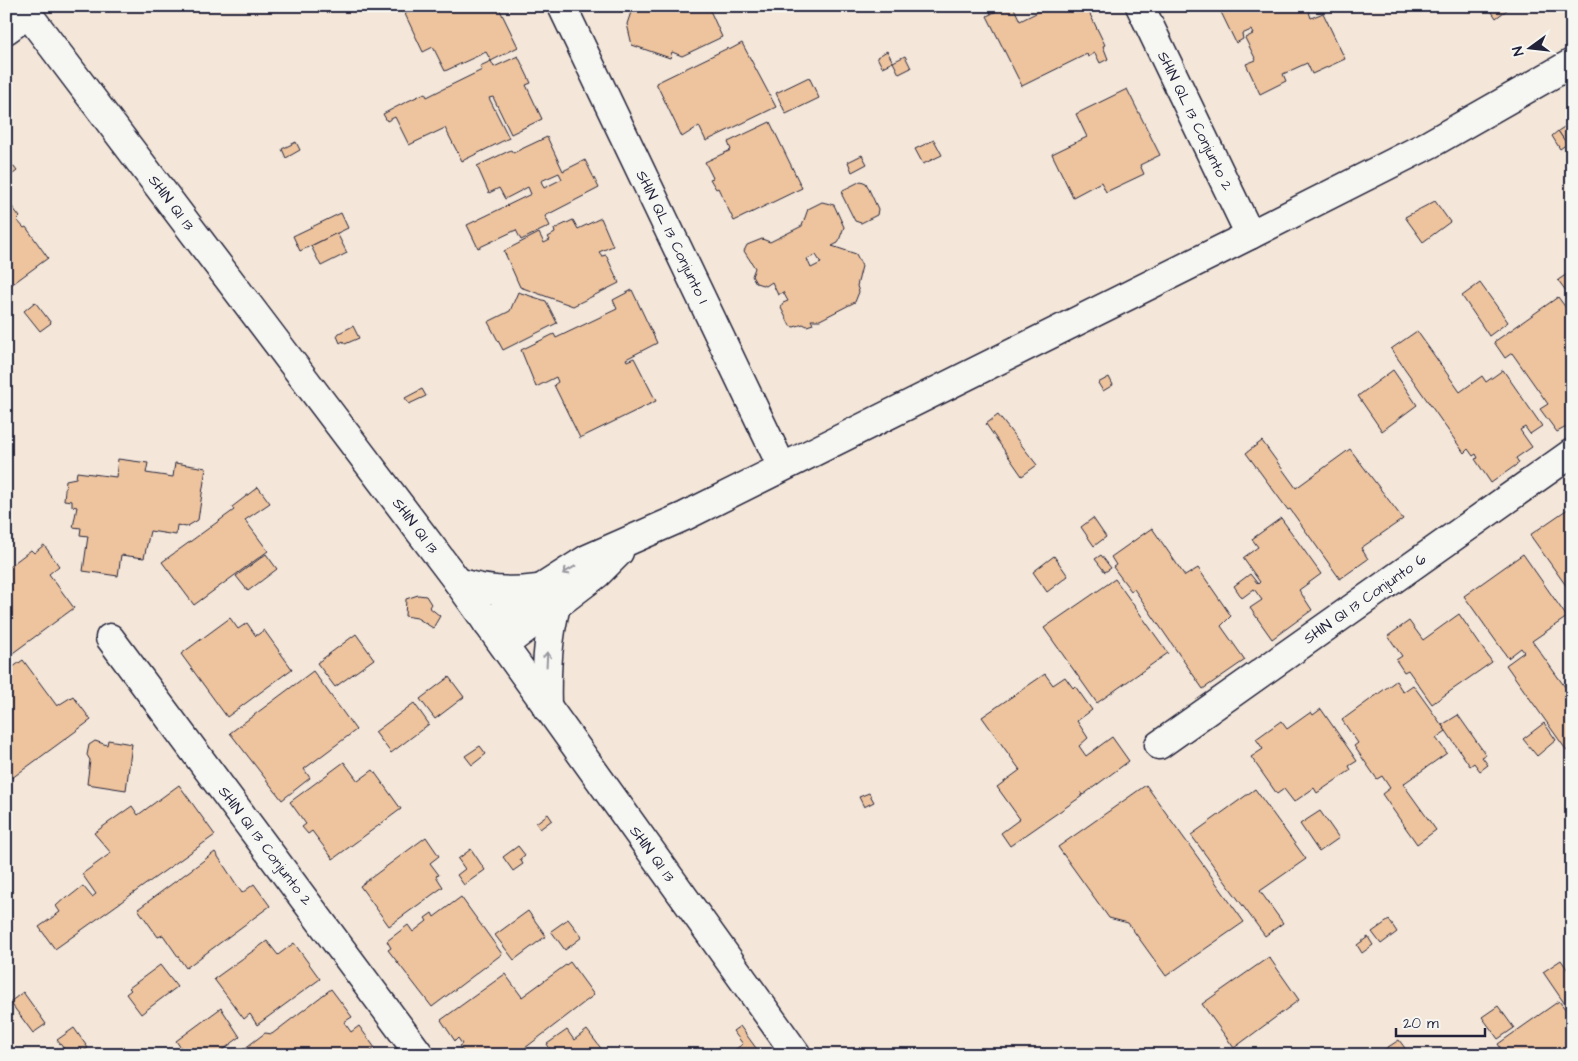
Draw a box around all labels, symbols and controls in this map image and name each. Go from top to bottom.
north arrow [1506,22,1556,72]
text: N [1508,44,1529,58]
street label: SHIN QL 13 Conjunto 2 [1152,48,1238,194]
street label: SHIN QL 13 Conjunto 1 [631,167,713,307]
street label: SHIN QI 13 [143,171,199,236]
street label: SHIN QI 13 [387,494,443,559]
street label: SHIN QI 13 Conjunto 6 [1300,548,1431,649]
one-way arrow [562,564,576,575]
one-way arrow [542,652,551,668]
street label: SHIN QI 13 Conjunto 2 [213,782,317,910]
street label: SHIN QI 13 [624,822,680,887]
scale bar [1396,1006,1484,1038]
text: 20 m [1403,1013,1439,1034]

